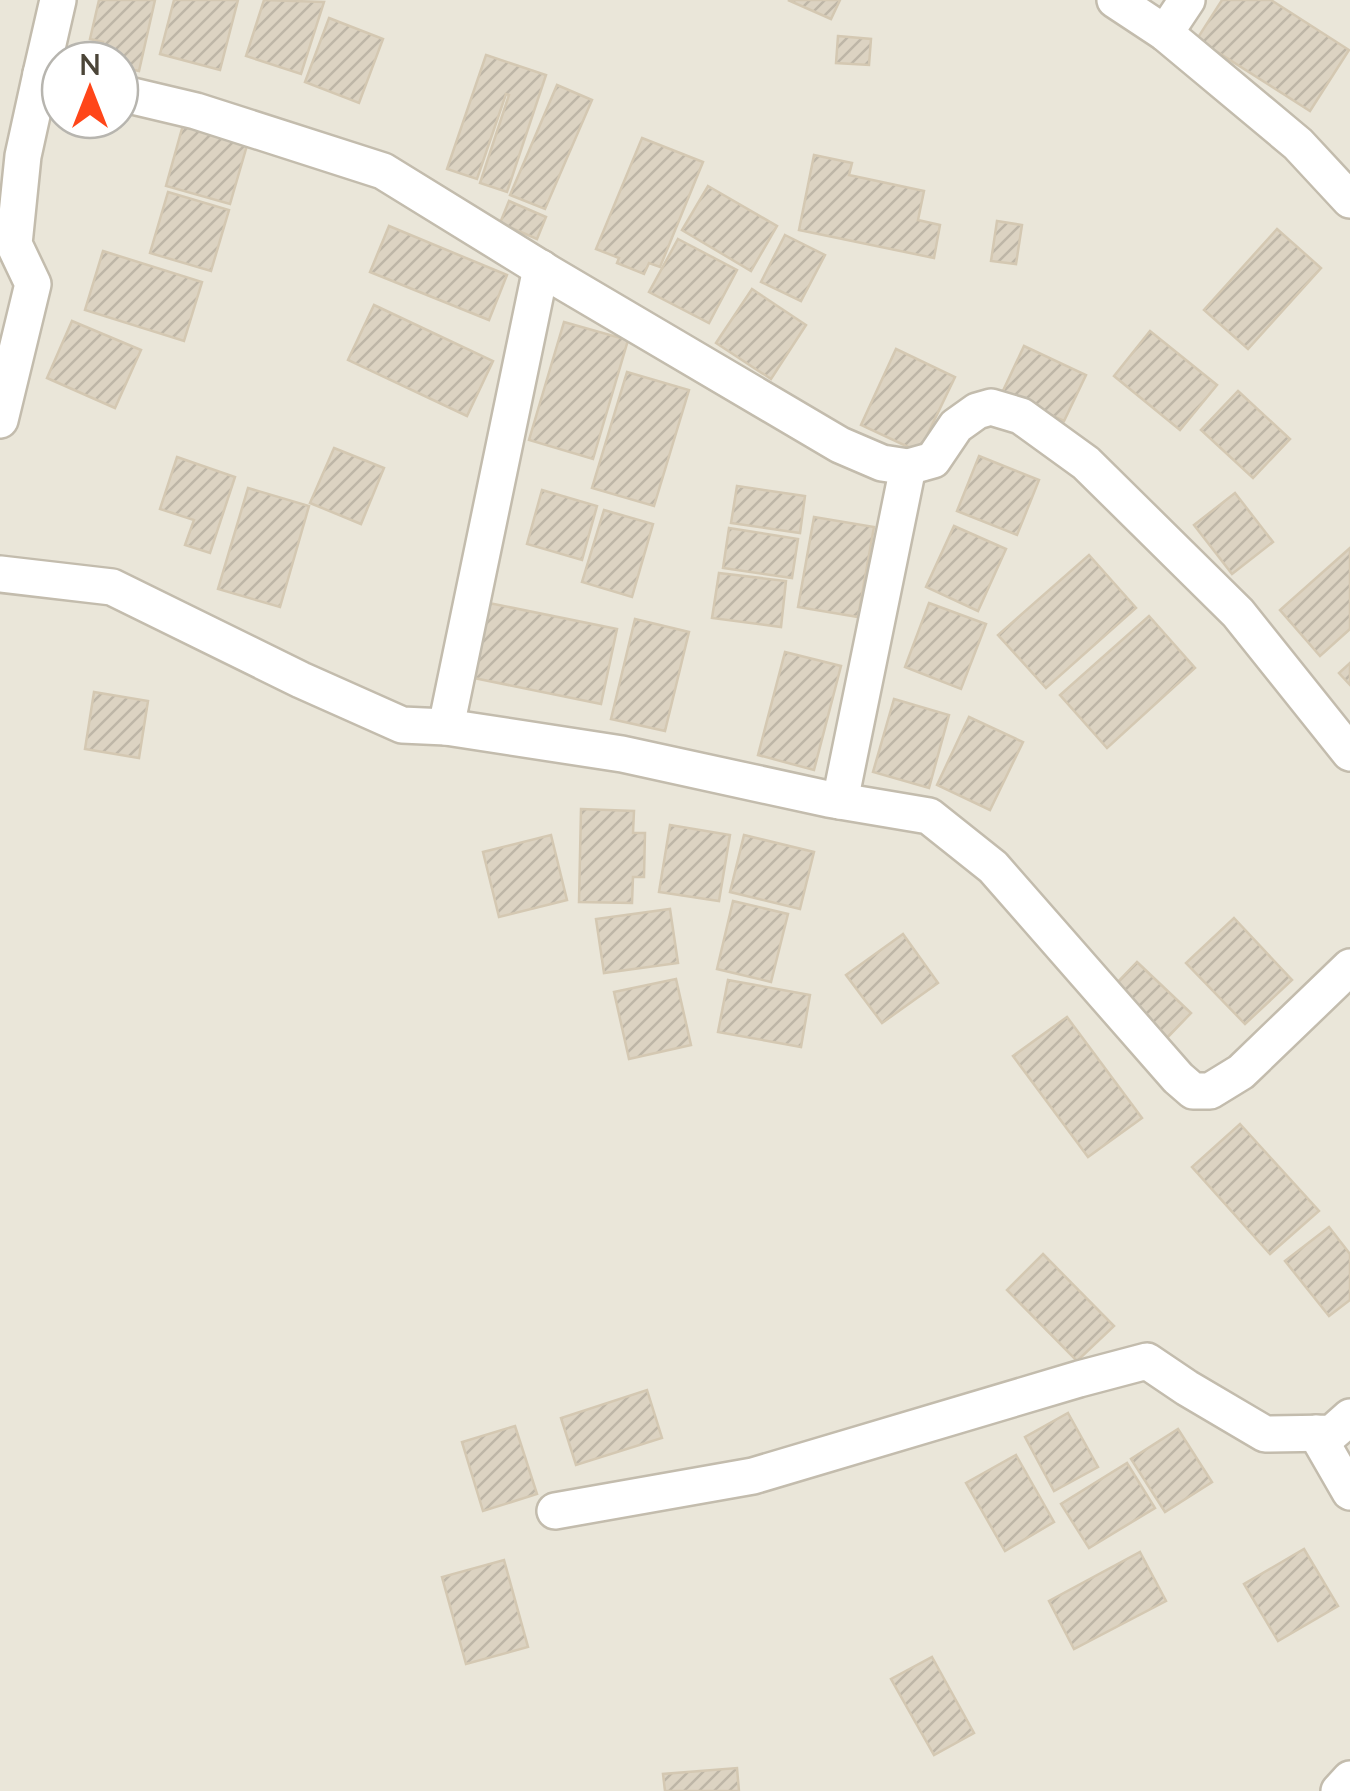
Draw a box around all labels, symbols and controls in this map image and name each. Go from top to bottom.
north arrow [40,40,140,140]
text: N [79,47,101,81]

